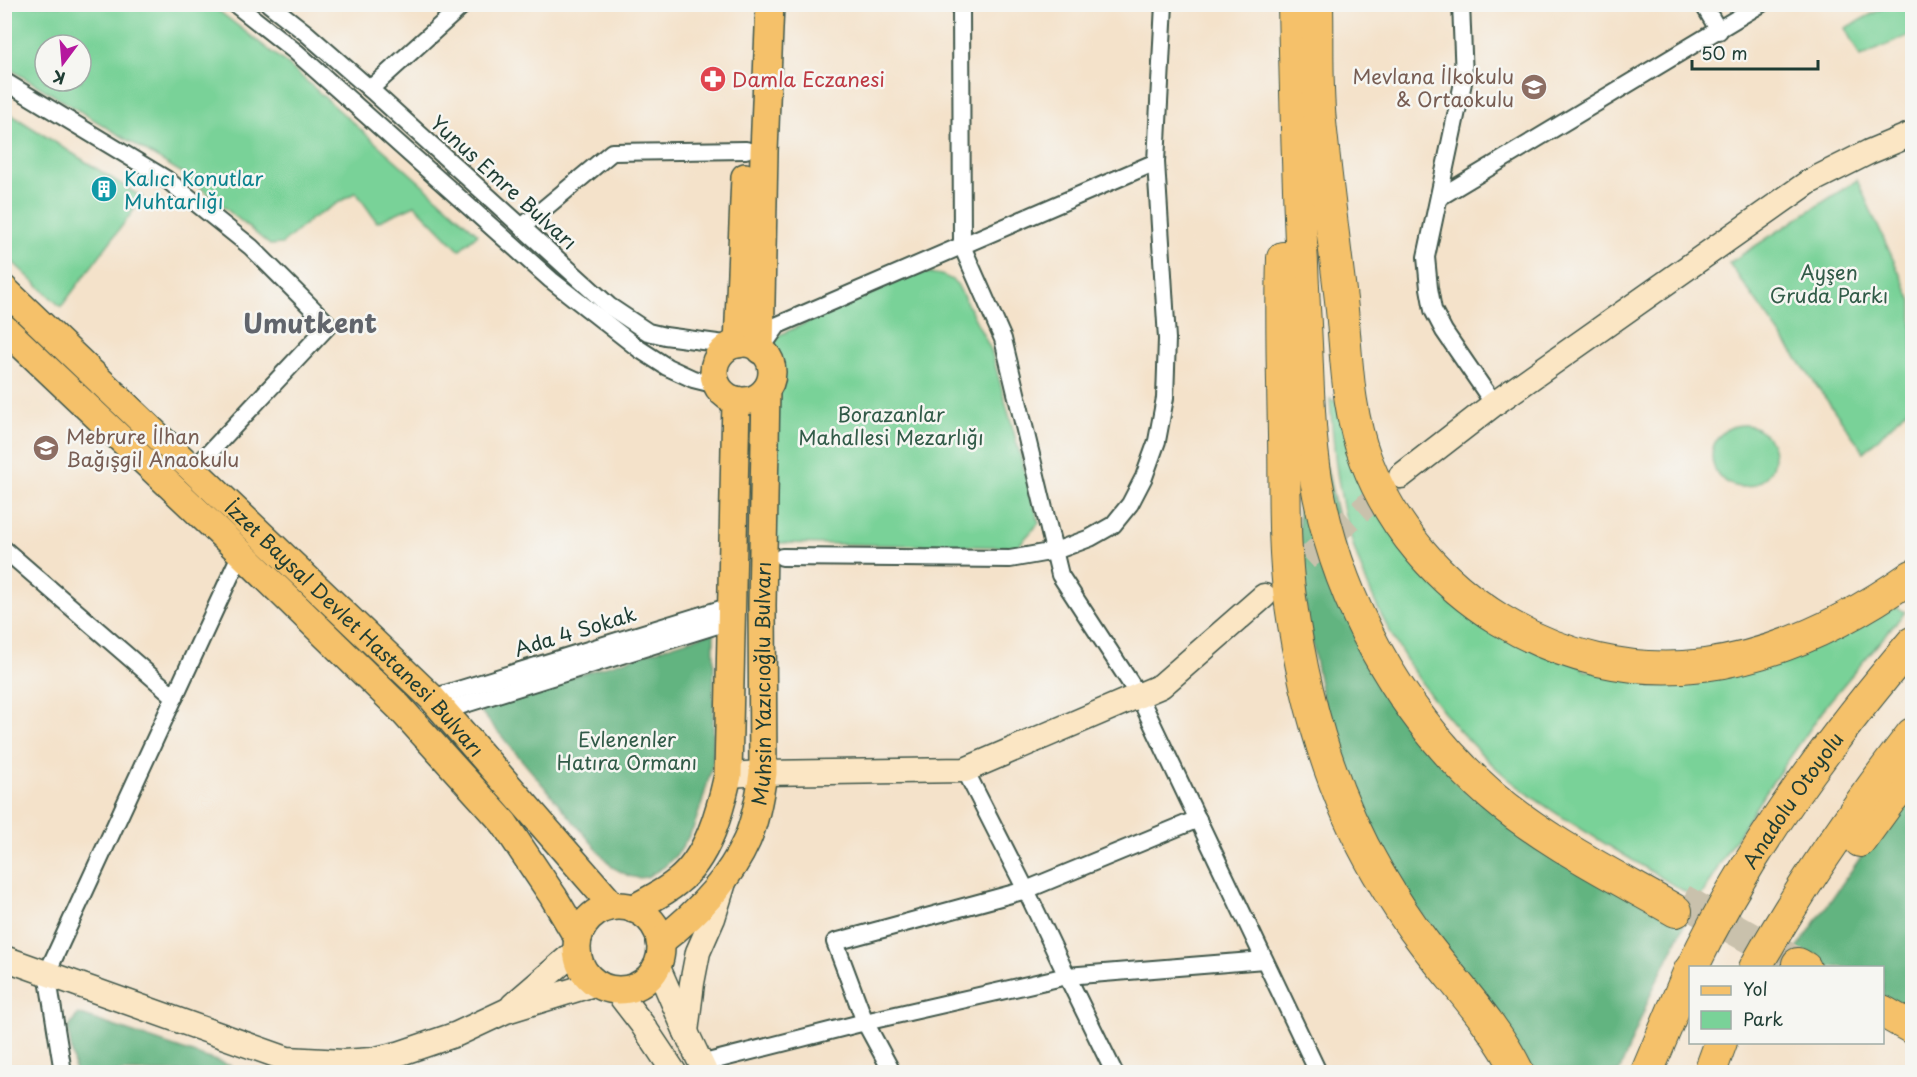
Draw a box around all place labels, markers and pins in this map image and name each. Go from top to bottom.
place label: Mevlana İlkokulu & Ortaokulu [1352,61,1514,114]
pharmacy icon: Damla Eczanesi [698,64,728,94]
place label: Damla Eczanesi [732,64,885,94]
school or university icon: Mevlana İlkokulu & Ortaokulu [1519,72,1549,102]
place label: Kalıcı Konutlar Muhtarlığı [124,163,263,216]
building icon: Kalıcı Konutlar Muhtarlığı [89,174,119,204]
place label: Mebrure İlhan Bağışgil Anaokulu [66,421,239,474]
school or university icon: Mebrure İlhan Bağışgil Anaokulu [31,433,61,463]

